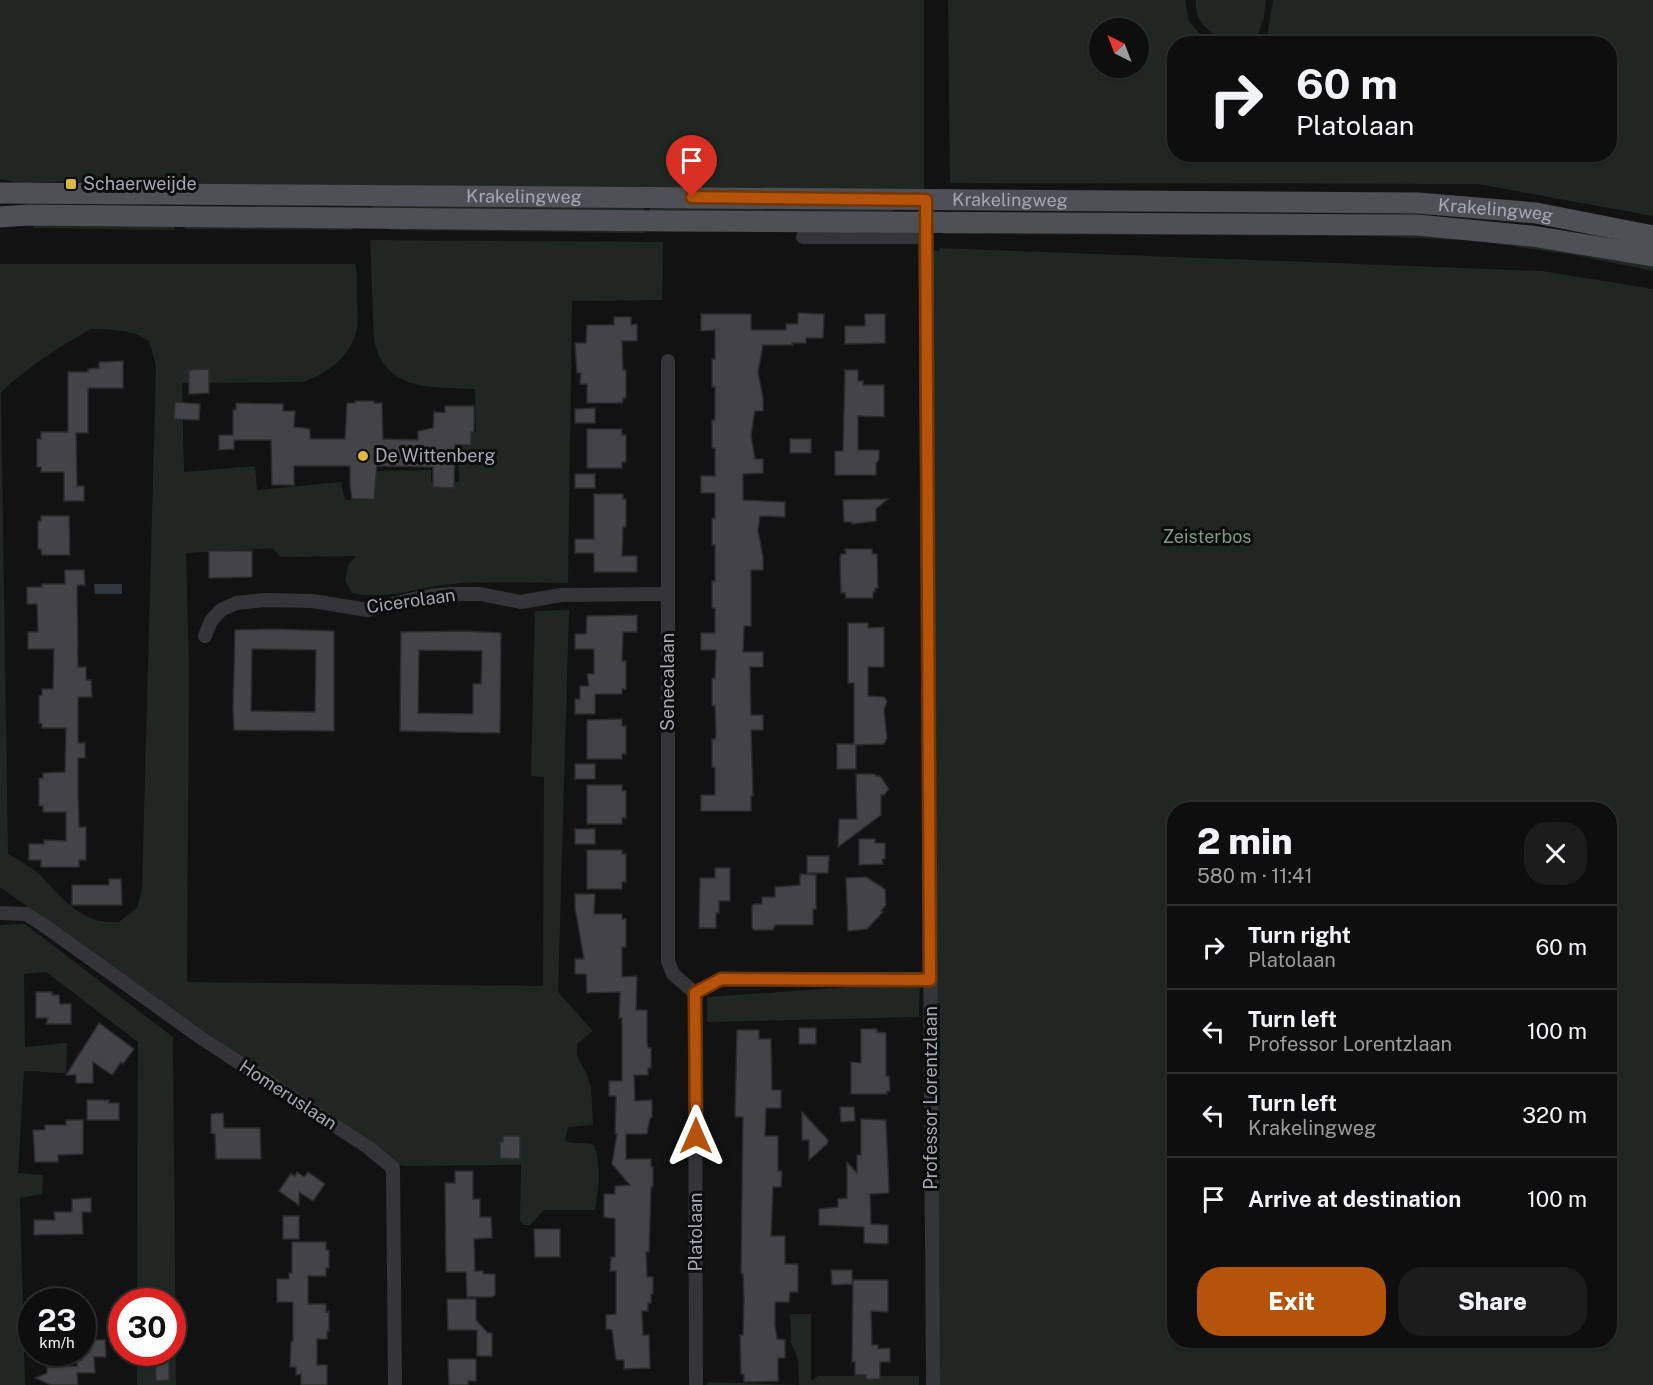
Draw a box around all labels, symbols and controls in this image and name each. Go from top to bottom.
north arrow [1089,18,1149,78]
map controls [1089,18,1149,78]
text: 60 m [1296,59,1398,108]
icon: right [1197,60,1275,138]
text: Platolaan [1296,109,1414,141]
pin [666,135,717,197]
icon: arrive [675,144,708,177]
place label: Schaerweijde [83,173,197,194]
marker: Schaerweijde [64,177,78,191]
street label: Krakelingweg [466,185,582,207]
street label: Krakelingweg [952,189,1068,211]
street label: Krakelingweg [1437,194,1555,226]
place label: De Wittenberg [375,445,495,466]
marker: De Wittenberg [356,449,370,463]
park label: Zeisterbos [1163,526,1251,547]
street label: Cicerolaan [365,584,457,617]
street label: Senecalaan [657,633,678,731]
text: 2 min [1197,820,1293,862]
button: close [1524,822,1587,885]
text: 580 m · 11:41 [1197,864,1313,888]
text: Turn right [1248,922,1351,948]
icon: right [1197,931,1230,964]
text: 60 m [1536,934,1587,960]
text: Platolaan [1248,948,1336,972]
street label: Professor Lorentzlaan [920,1006,941,1190]
text: Turn left [1248,1006,1337,1032]
icon: left [1197,1015,1230,1048]
text: 100 m [1527,1018,1587,1044]
text: Professor Lorentzlaan [1248,1032,1452,1056]
street label: Homeruslaan [236,1055,341,1134]
text: Turn left [1248,1090,1337,1116]
icon: left [1197,1099,1230,1132]
text: 320 m [1522,1102,1587,1128]
position arrow [664,1104,728,1168]
text: Krakelingweg [1248,1116,1376,1140]
icon: arrive [1197,1183,1230,1216]
text: Arrive at destination [1248,1186,1461,1212]
text: 100 m [1527,1186,1587,1212]
street label: Platolaan [685,1193,706,1271]
button: Exit [1197,1267,1386,1336]
button: Share [1398,1267,1587,1336]
speed limit sign: 30 [108,1288,186,1366]
text: 23 [37,1302,77,1338]
text: km/h [39,1334,75,1351]

